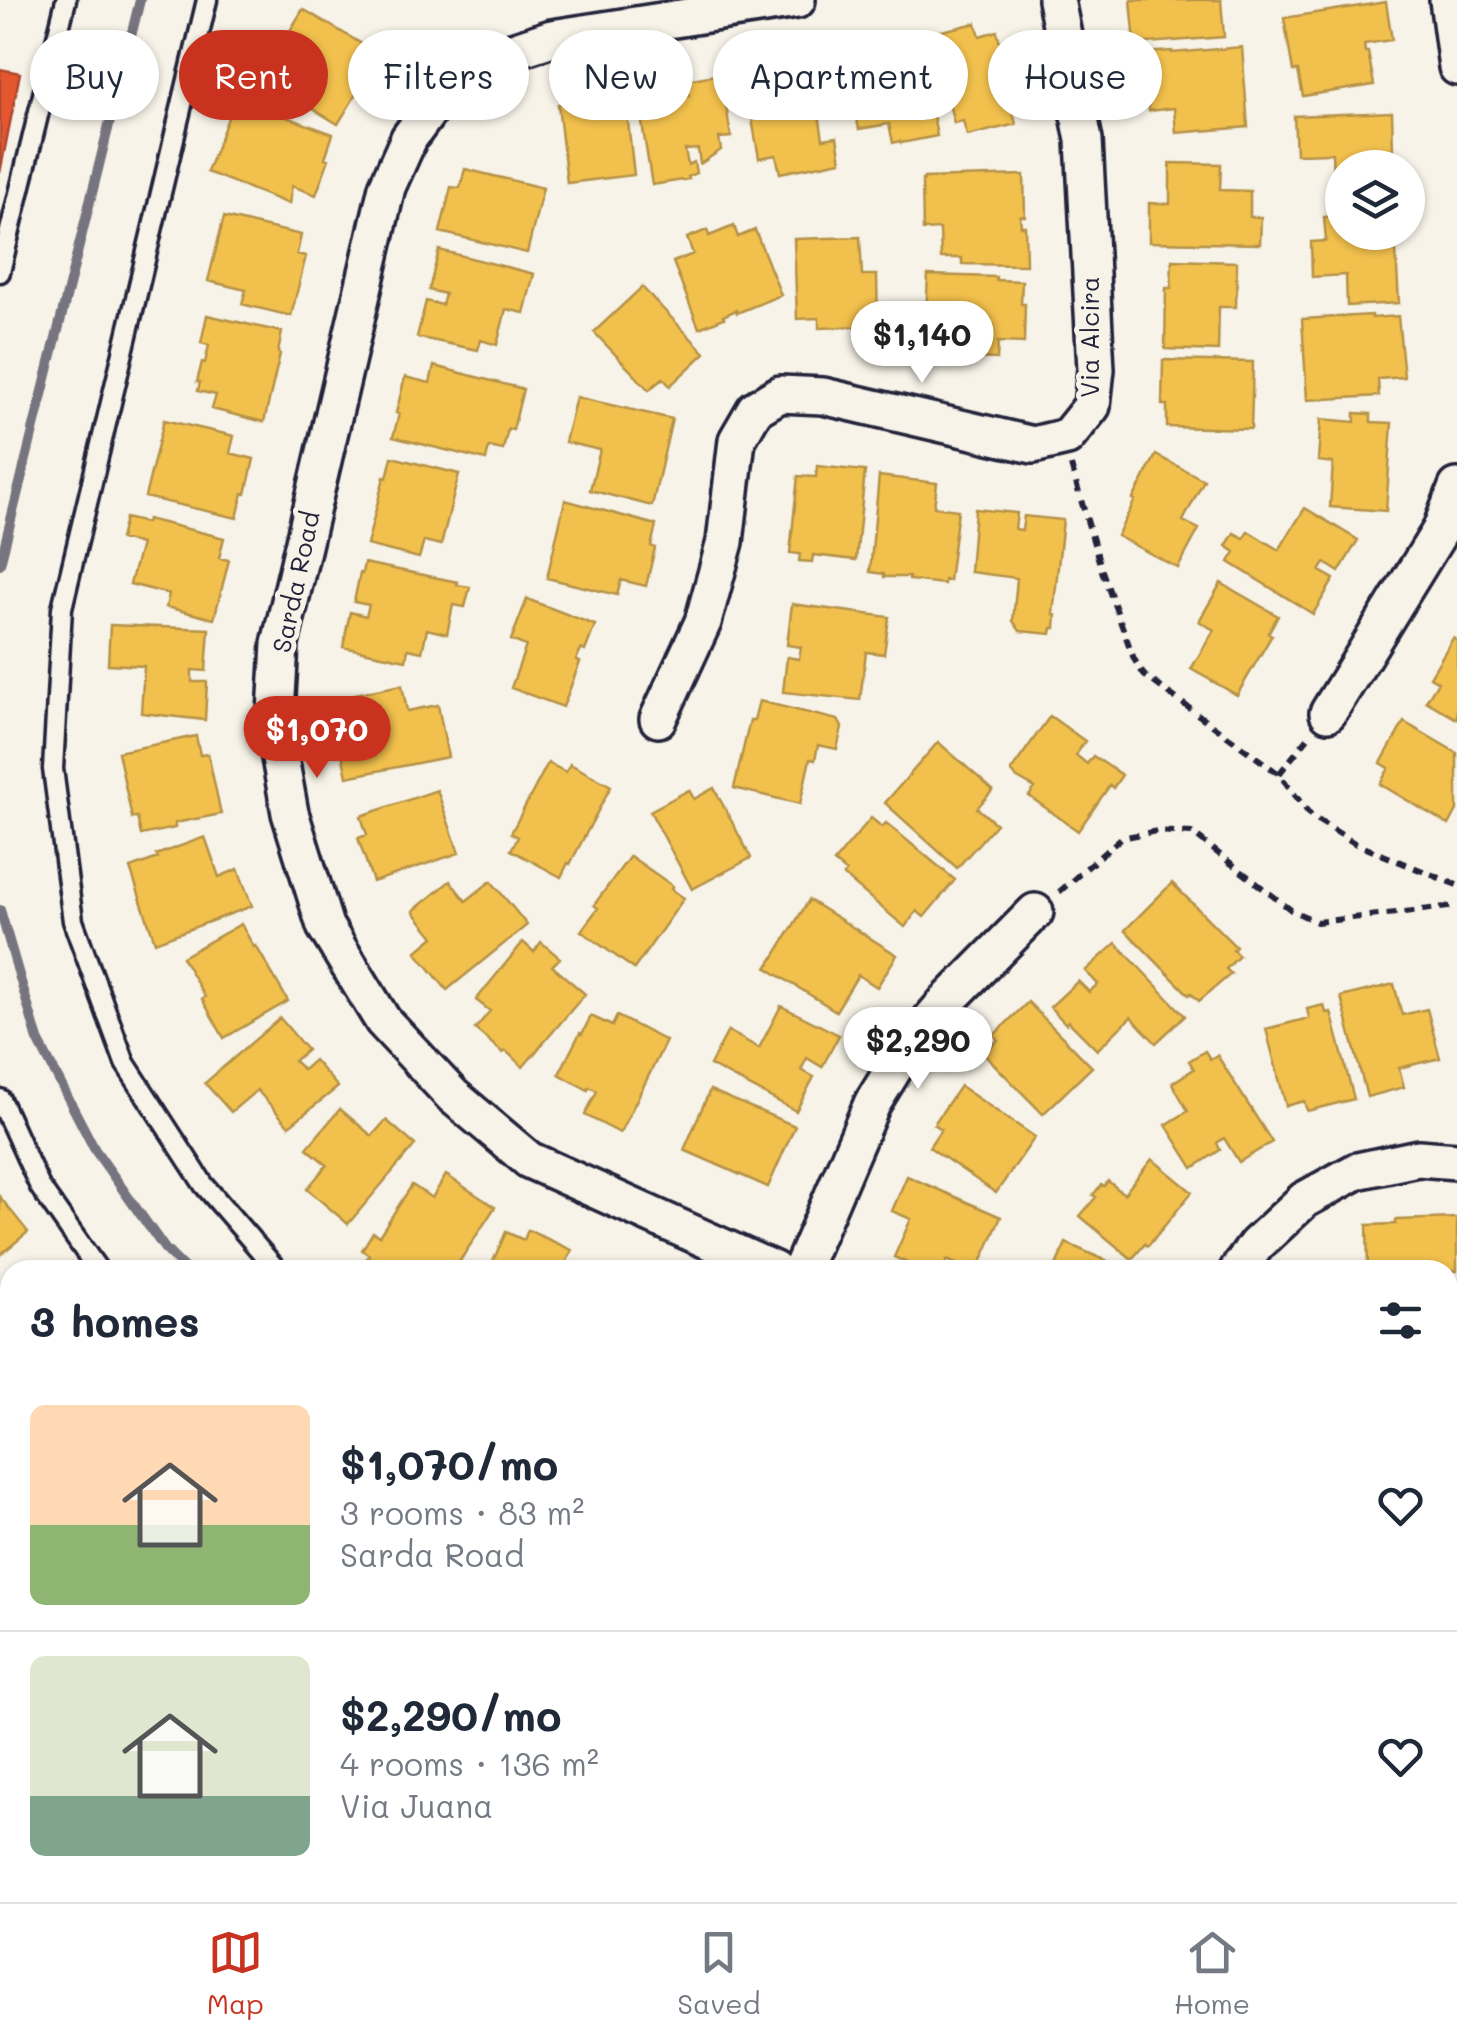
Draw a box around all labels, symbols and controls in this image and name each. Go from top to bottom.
chip: Buy [30,30,159,120]
chip: Rent [179,30,328,120]
chip: Filters [348,30,529,120]
chip: New [549,30,693,120]
chip: Apartment [713,30,968,120]
chip: House [988,30,1162,120]
map controls [1325,150,1425,250]
button: layers [1325,150,1425,250]
street label: Via Alcira [1073,276,1105,398]
pin: $1,140 [841,301,1003,386]
text: $1,140 [873,312,971,354]
street label: Sarda Road [264,508,326,655]
pin: $1,070 [236,696,398,781]
text: $1,070 [266,707,368,749]
pin: $2,290 [837,1007,999,1092]
text: $2,290 [865,1018,971,1060]
text: 3 homes [30,1293,200,1348]
icon: filters [1373,1293,1428,1348]
text: $1,070/mo [340,1436,558,1491]
icon: home [110,1445,230,1565]
icon: heart [1373,1478,1428,1533]
text: 3 rooms · 83 m² [340,1491,584,1533]
text: Sarda Road [340,1533,524,1575]
text: $2,290/mo [340,1687,561,1742]
icon: home [110,1696,230,1816]
icon: heart [1373,1729,1428,1784]
text: 4 rooms · 136 m² [340,1742,599,1784]
text: Via Juana [340,1784,493,1826]
tab: Map [207,1925,264,2021]
tab: Saved [677,1925,760,2021]
tab: Home [1174,1925,1250,2021]

